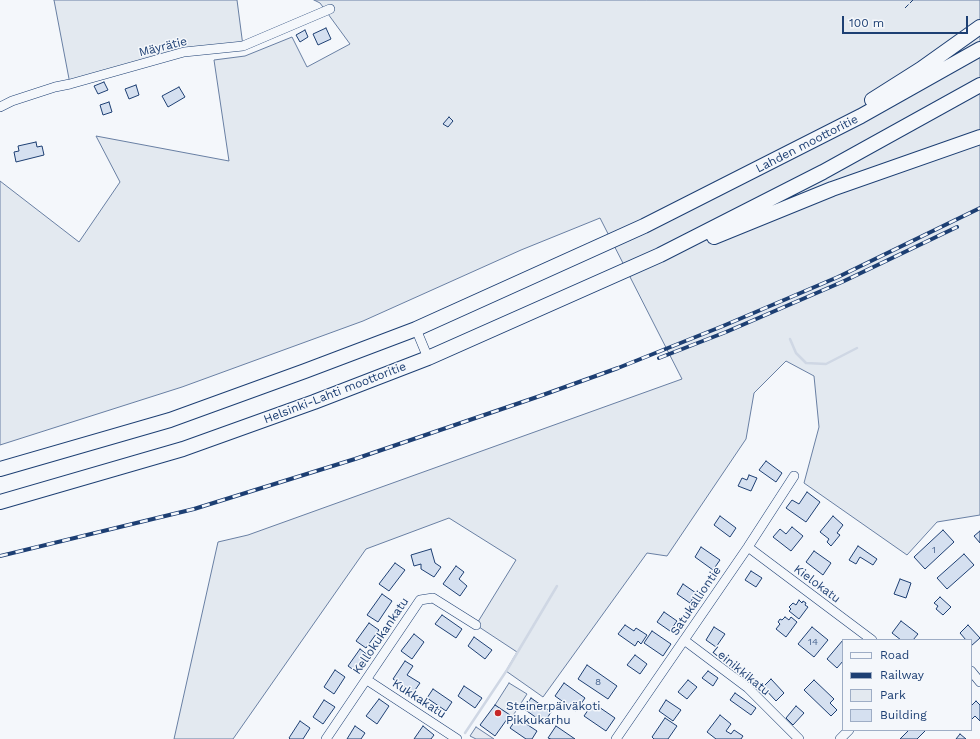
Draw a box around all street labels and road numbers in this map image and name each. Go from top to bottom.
street label: Mäyrätie [137,34,189,60]
street label: Lahden moottoritie [753,112,861,176]
street label: Helsinki-Lahti moottoritie [262,359,408,427]
street label: Kielokatu [791,562,843,606]
street label: Satukalliontie [668,564,724,638]
street label: Kellokukankatu [350,595,412,677]
street label: Leinikkikatu [709,643,773,699]
street label: Kukkakatu [390,676,448,722]

